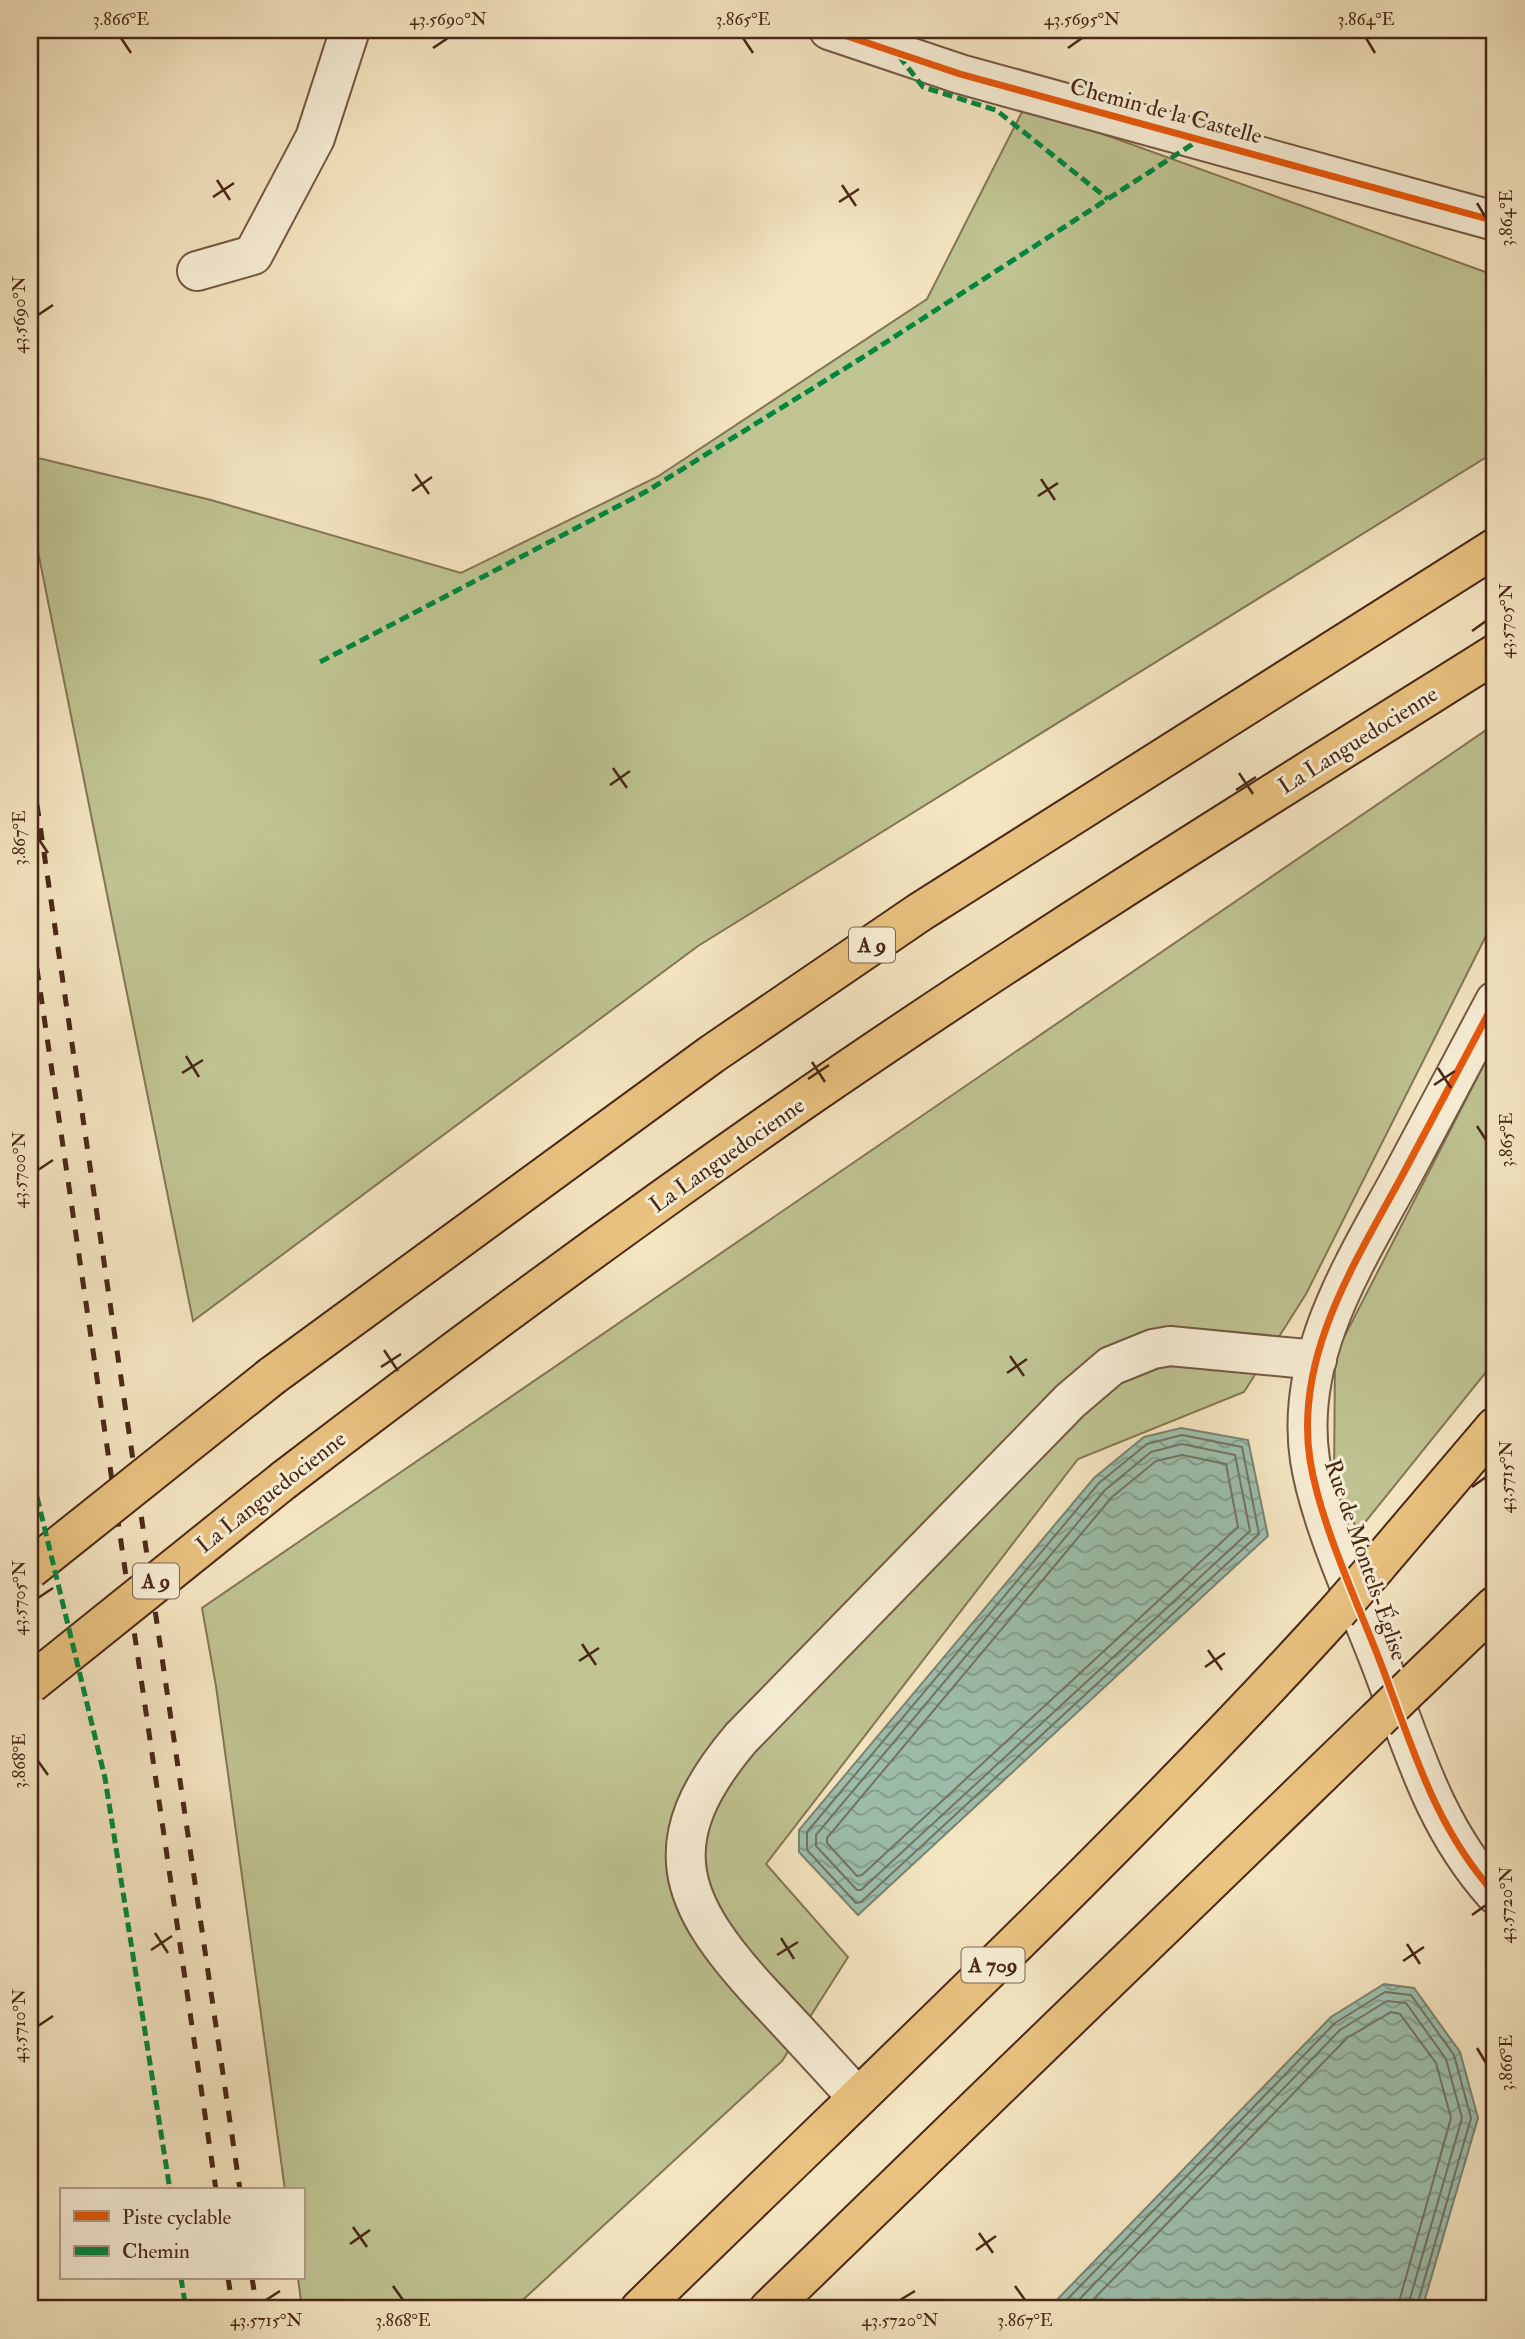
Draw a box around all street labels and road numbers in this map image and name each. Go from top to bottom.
street label: Chemin de la Castelle [1067,71,1266,151]
street label: La Languedocienne [1273,679,1443,801]
road number: A 9 [849,928,895,962]
street label: La Languedocienne [644,1091,810,1219]
street label: La Languedocienne [190,1424,352,1560]
street label: Rue de Montels-Église [1318,1456,1414,1665]
road number: A 9 [133,1564,179,1598]
road number: A 709 [962,1948,1024,1982]

